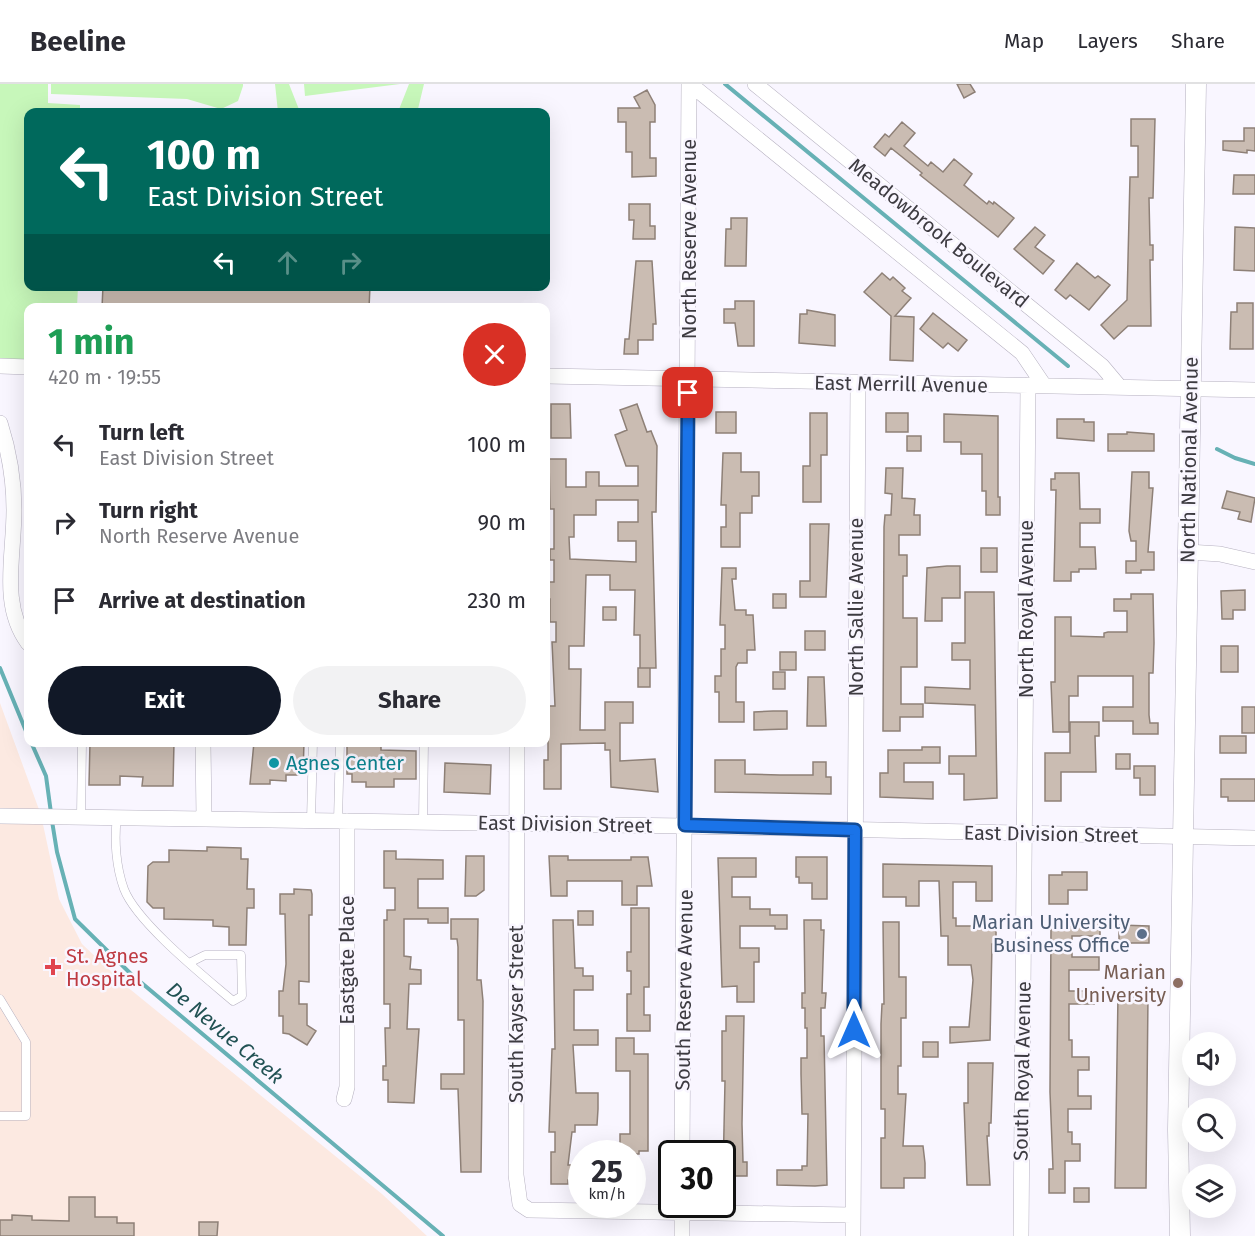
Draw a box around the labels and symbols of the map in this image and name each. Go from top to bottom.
street label: North Reserve Avenue [677,139,701,339]
street label: Meadowbrook Boulevard [844,153,1034,313]
street label: North National Avenue [1175,357,1203,563]
pin [662,367,713,418]
street label: East Merrill Avenue [814,370,988,398]
street label: North Sallie Avenue [844,518,868,696]
street label: North Royal Avenue [1014,520,1038,698]
place label: Agnes Center [286,751,404,775]
marker: Agnes Center [267,756,281,770]
street label: East Division Street [477,810,653,838]
street label: East Division Street [963,820,1139,848]
street label: South Reserve Avenue [670,889,698,1091]
street label: Eastgate Place [335,895,359,1025]
place label: Marian University Business Office [972,910,1130,957]
street label: South Kayser Street [504,924,528,1103]
marker: Marian University Business Office [1135,927,1149,941]
place label: St. Agnes Hospital [66,944,148,991]
marker: St. Agnes Hospital [44,958,62,976]
place label: Marian University [1075,960,1166,1007]
water label: De Nevue Creek [161,976,289,1090]
marker: Marian University [1171,976,1185,990]
street label: South Royal Avenue [1008,981,1036,1161]
position arrow [822,998,886,1062]
speed limit sign: 30 [658,1140,736,1218]

